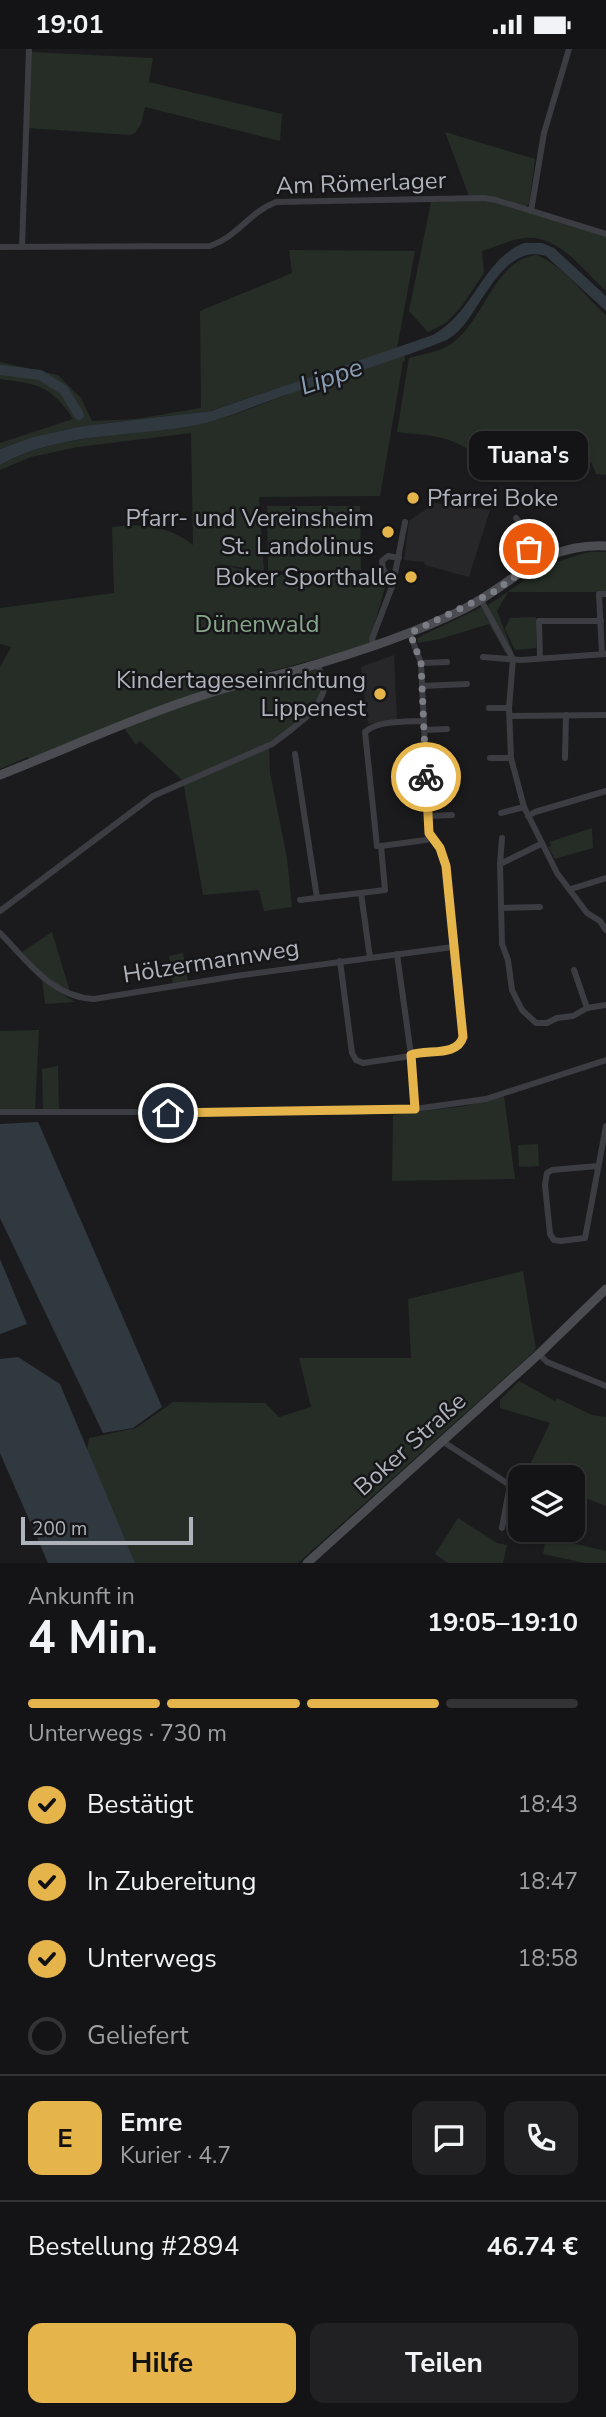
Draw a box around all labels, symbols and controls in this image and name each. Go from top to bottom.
text: 19:01 [35,7,104,42]
street label: Am Römerlager [275,164,447,202]
water label: Lippe [295,349,367,403]
callout: Tuana's [470,430,588,479]
text: Tuana's [488,440,569,471]
place label: Pfarrei Boke [427,482,558,514]
marker: Pfarrei Boke [405,490,421,506]
place label: Pfarr- und Vereinsheim St. Landolinus [126,502,374,562]
pin [499,519,559,579]
marker: Pfarr- und Vereinsheim St. Landolinus [380,524,396,540]
icon: bag [510,530,548,568]
place label: Boker Sporthalle [215,561,397,593]
marker: Boker Sporthalle [403,569,419,585]
park label: Dünenwald [195,608,319,640]
place label: Kindertageseinrichtung Lippenest [116,664,367,724]
marker: Kindertageseinrichtung Lippenest [372,686,388,702]
courier [391,742,461,812]
icon: bike [407,758,445,796]
street label: Hölzermannweg [120,931,302,991]
pin [138,1083,198,1143]
icon: home [149,1094,187,1132]
street label: Boker Straße [347,1385,473,1503]
map controls [508,1465,585,1542]
button: layers [508,1465,585,1542]
scale bar [21,1514,192,1546]
text: 200 m [32,1516,87,1542]
text: Ankunft in [28,1581,135,1612]
text: 19:05–19:10 [427,1605,578,1640]
text: 4 Min. [28,1606,158,1669]
text: Unterwegs · 730 m [28,1718,227,1749]
icon: check [28,1786,66,1824]
text: Bestätigt [87,1787,193,1822]
text: 18:43 [518,1789,578,1820]
icon: check [28,1863,66,1901]
text: In Zubereitung [87,1864,256,1899]
text: 18:47 [518,1866,578,1897]
icon: check [28,1940,66,1978]
text: Unterwegs [87,1941,217,1976]
text: 18:58 [518,1943,578,1974]
text: Geliefert [87,2018,188,2053]
button: chat [412,2101,486,2175]
button: phone [504,2101,578,2175]
text: Emre [120,2105,182,2140]
text: E [57,2121,73,2156]
text: Kurier · 4.7 [120,2140,231,2171]
text: Bestellung #2894 [28,2229,239,2264]
text: 46.74 € [487,2229,578,2264]
button: Hilfe [28,2323,296,2403]
button: Teilen [310,2323,578,2403]

